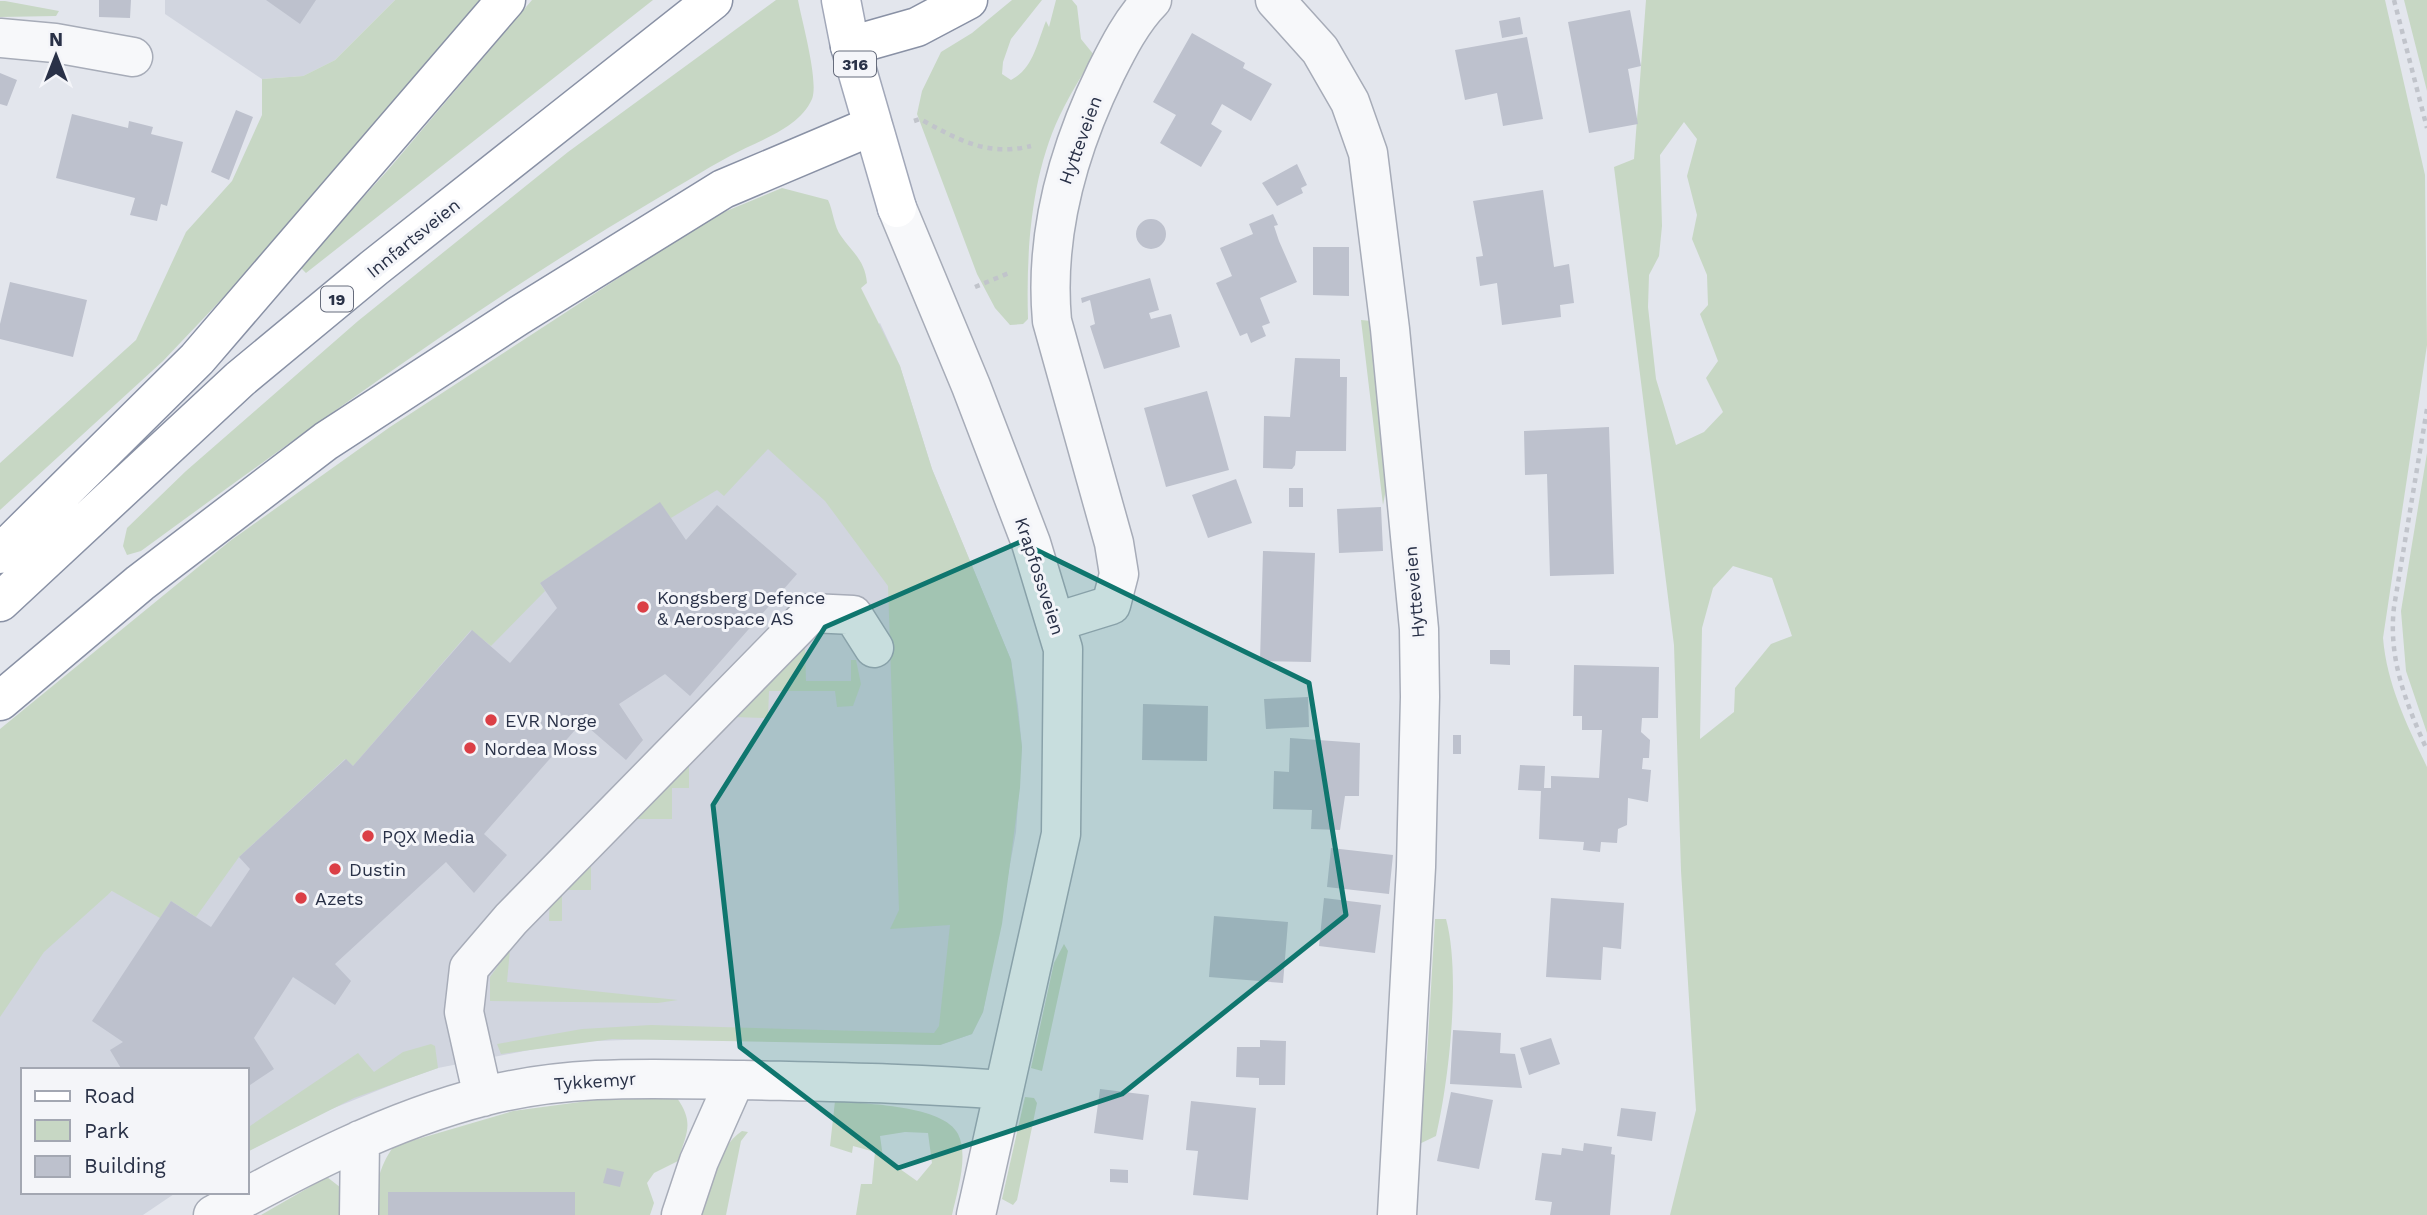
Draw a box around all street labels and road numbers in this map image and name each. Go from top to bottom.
road number: 316 [834,52,876,76]
street label: Hytteveien [1054,93,1106,187]
street label: Innfartsveien [362,194,464,282]
road number: 19 [321,286,353,312]
street label: Krapfossveien [1011,514,1069,638]
street label: Hytteveien [1400,545,1428,639]
street label: Tykkemyr [553,1068,637,1094]

